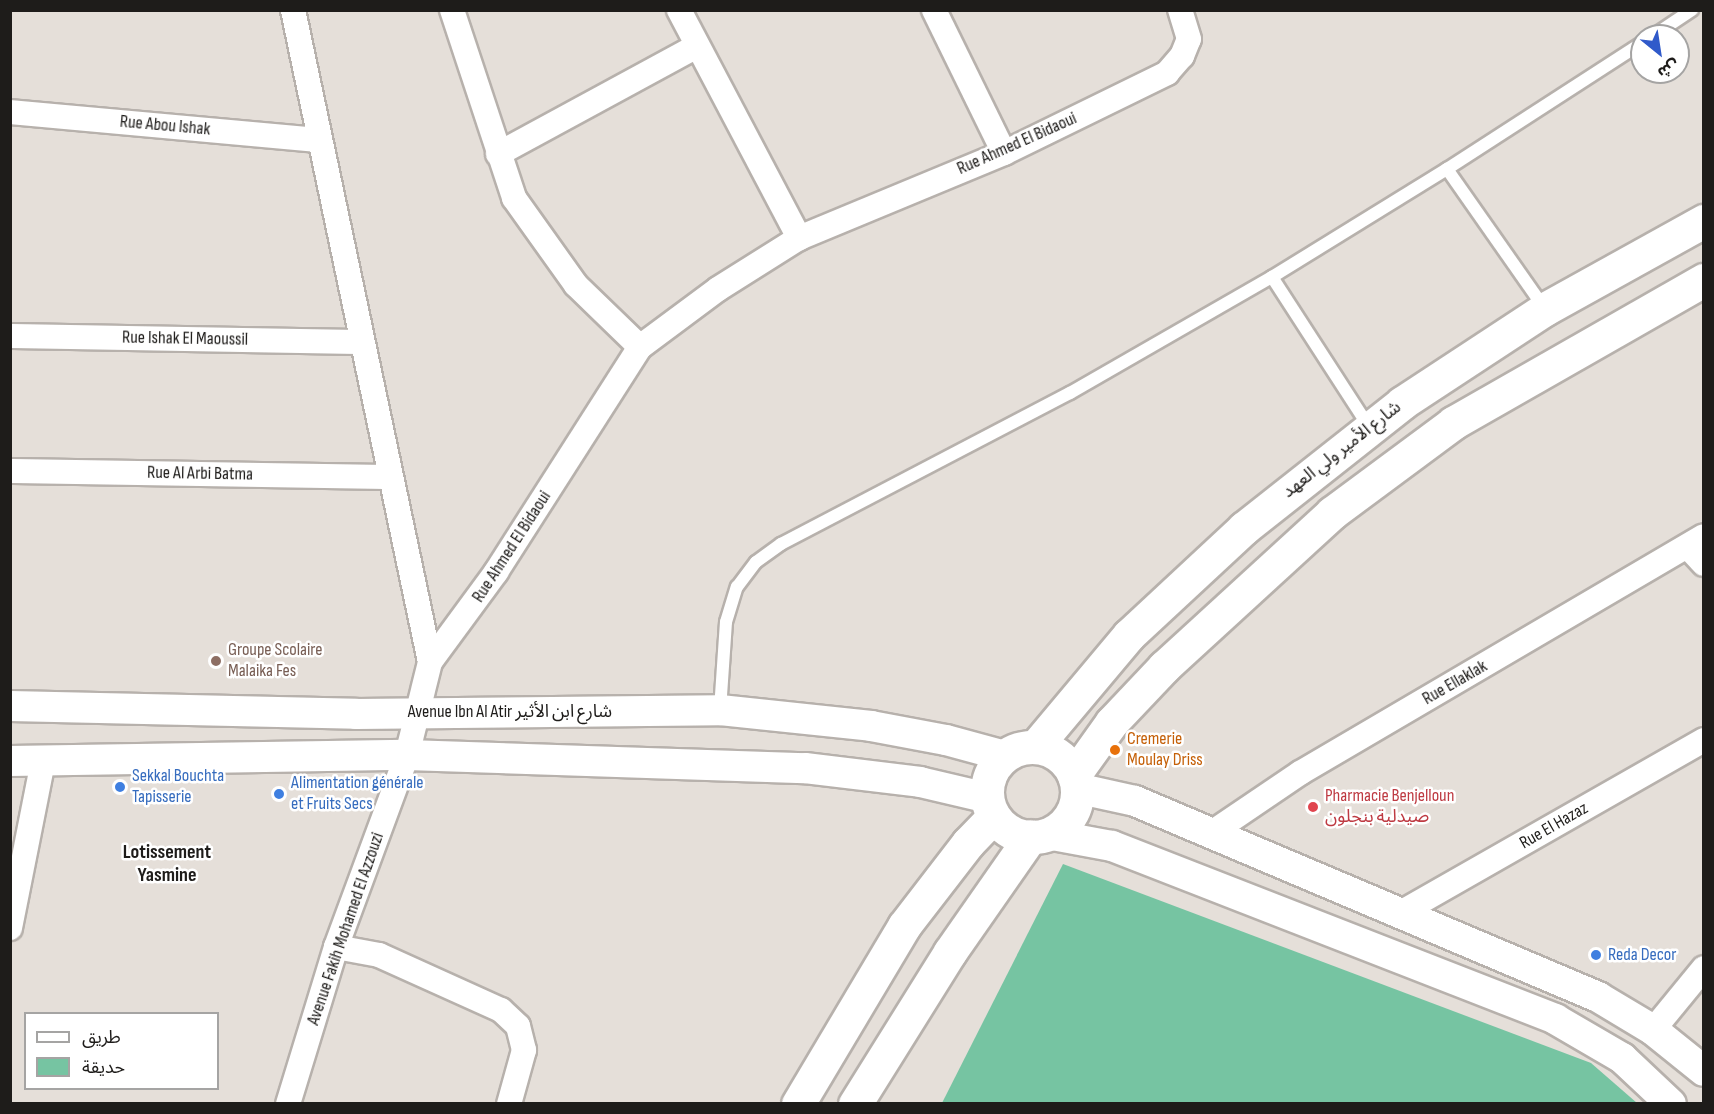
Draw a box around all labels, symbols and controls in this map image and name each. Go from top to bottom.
north arrow [1630,24,1690,84]
text: ش [1654,55,1682,82]
street label: Rue Ahmed El Bidaoui [954,108,1080,180]
street label: Rue Abou Ishak [119,111,211,141]
street label: Rue Ishak El Maoussil [122,327,248,351]
street label: شارع الأمير ولي العهد [1278,397,1406,503]
street label: Rue Al Arbi Batma [147,462,253,486]
street label: Rue Ahmed El Bidaoui [468,487,556,607]
place label: Groupe Scolaire Malaika Fes [228,640,322,682]
marker: Groupe Scolaire Malaika Fes [209,654,223,668]
street label: Rue Ellaklak [1419,656,1491,710]
street label: Avenue Ibn Al Atir شارع ابن الأثير [408,701,612,723]
place label: Cremerie Moulay Driss [1127,729,1203,771]
marker: Cremerie Moulay Driss [1108,743,1122,757]
place label: Sekkal Bouchta Tapisserie [132,766,224,808]
place label: Alimentation générale et Fruits Secs [291,773,424,816]
marker: Sekkal Bouchta Tapisserie [113,780,127,794]
place label: Pharmacie Benjelloun صيدلية بنجلون [1325,786,1454,828]
marker: Alimentation générale et Fruits Secs [272,787,286,801]
street label: Rue El Hazaz [1516,798,1592,854]
marker: Pharmacie Benjelloun صيدلية بنجلون [1306,800,1320,814]
street label: Avenue Fakih Mohamed El Azzouzi [303,830,389,1028]
district label: Lotissement Yasmine [123,841,211,888]
place label: Reda Decor [1608,944,1676,966]
marker: Reda Decor [1589,948,1603,962]
legend [24,1012,219,1090]
text: طريق [82,1027,121,1048]
text: حديقة [82,1057,125,1078]

